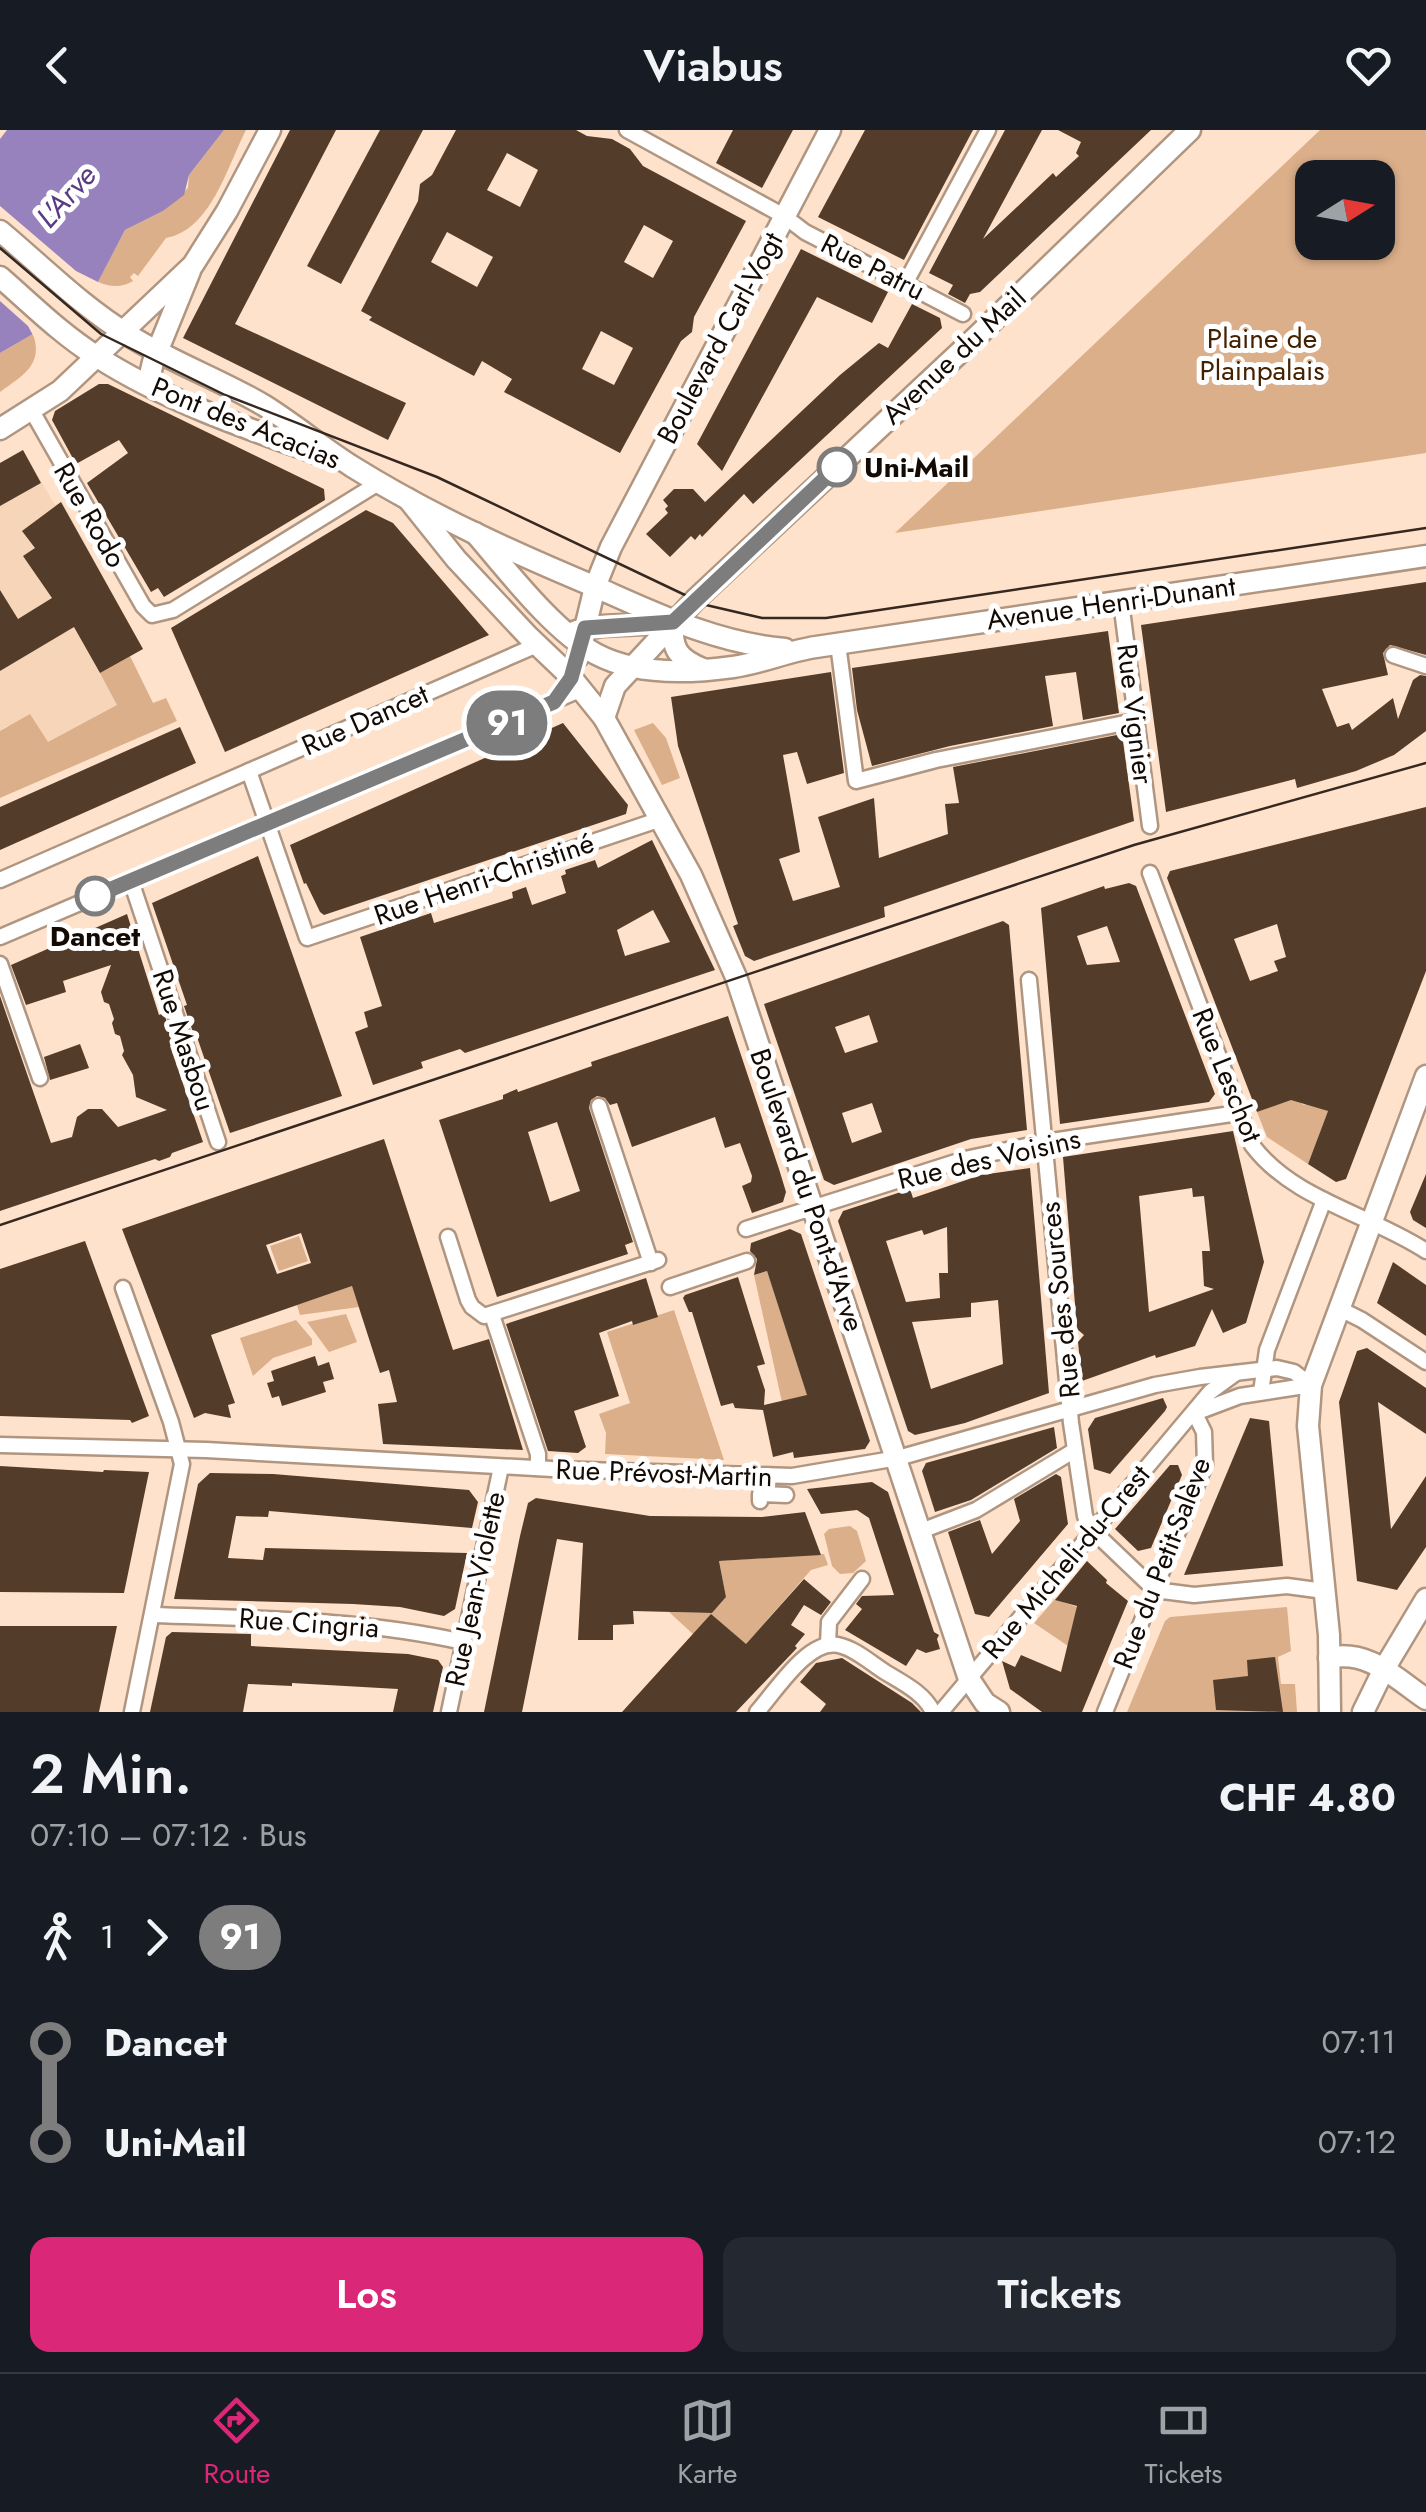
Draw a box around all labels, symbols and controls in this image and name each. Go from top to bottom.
text: Viabus [643,33,783,98]
icon: back [30,38,85,93]
icon: heart [1341,38,1396,93]
water label: L'Arve [26,155,106,237]
north arrow [1295,160,1395,260]
map controls [1295,160,1395,260]
street label: Rue Patru [814,223,932,311]
street label: Boulevard Carl-Vogt [647,225,793,451]
street label: Avenue du Mail [873,278,1035,434]
park label: Plaine de Plainpalais [1199,318,1325,391]
street label: Pont des Acacias [145,366,347,480]
place label: Uni-Mail [864,447,969,488]
marker: Uni-Mail [818,448,856,486]
street label: Rue Rodo [43,455,137,575]
street label: Avenue Henri-Dunant [984,565,1238,641]
street label: Rue Vignier [1106,642,1164,787]
street label: Rue Dancet [295,674,435,766]
line badge: 91 [462,690,552,756]
text: 91 [486,698,528,748]
street label: Rue Henri-Christiné [368,822,600,936]
marker: Dancet [76,877,114,915]
place label: Dancet [50,916,140,957]
street label: Rue Masbou [142,964,226,1116]
street label: Rue Leschot [1181,1002,1273,1149]
street label: Boulevard du Pont-d'Arve [739,1043,875,1337]
street label: Rue des Voisins [893,1118,1085,1200]
street label: Rue des Sources [1029,1200,1091,1400]
street label: Rue Prévost-Martin [555,1449,773,1497]
street label: Rue du Petit-Salève [1103,1451,1221,1675]
street label: Rue Micheli-du-Crest [972,1456,1160,1668]
street label: Rue Jean-Violette [434,1488,516,1690]
street label: Rue Cingria [237,1598,381,1648]
text: 2 Min. [30,1734,192,1814]
text: CHF 4.80 [1219,1770,1396,1825]
text: 07:10 – 07:12 · Bus [30,1812,307,1858]
icon: walk [30,1910,85,1965]
icon: forward [129,1910,184,1965]
text: 91 [219,1912,261,1962]
text: 1 [100,1914,114,1960]
text: Dancet [104,2015,227,2070]
text: 07:11 [1322,2019,1396,2065]
text: Uni-Mail [104,2115,247,2170]
text: 07:12 [1318,2119,1396,2165]
button: Los [30,2237,703,2352]
button: Tickets [723,2237,1396,2352]
tab: Route [204,2393,270,2494]
tab: Karte [677,2393,737,2494]
tab: Tickets [1144,2393,1222,2494]

